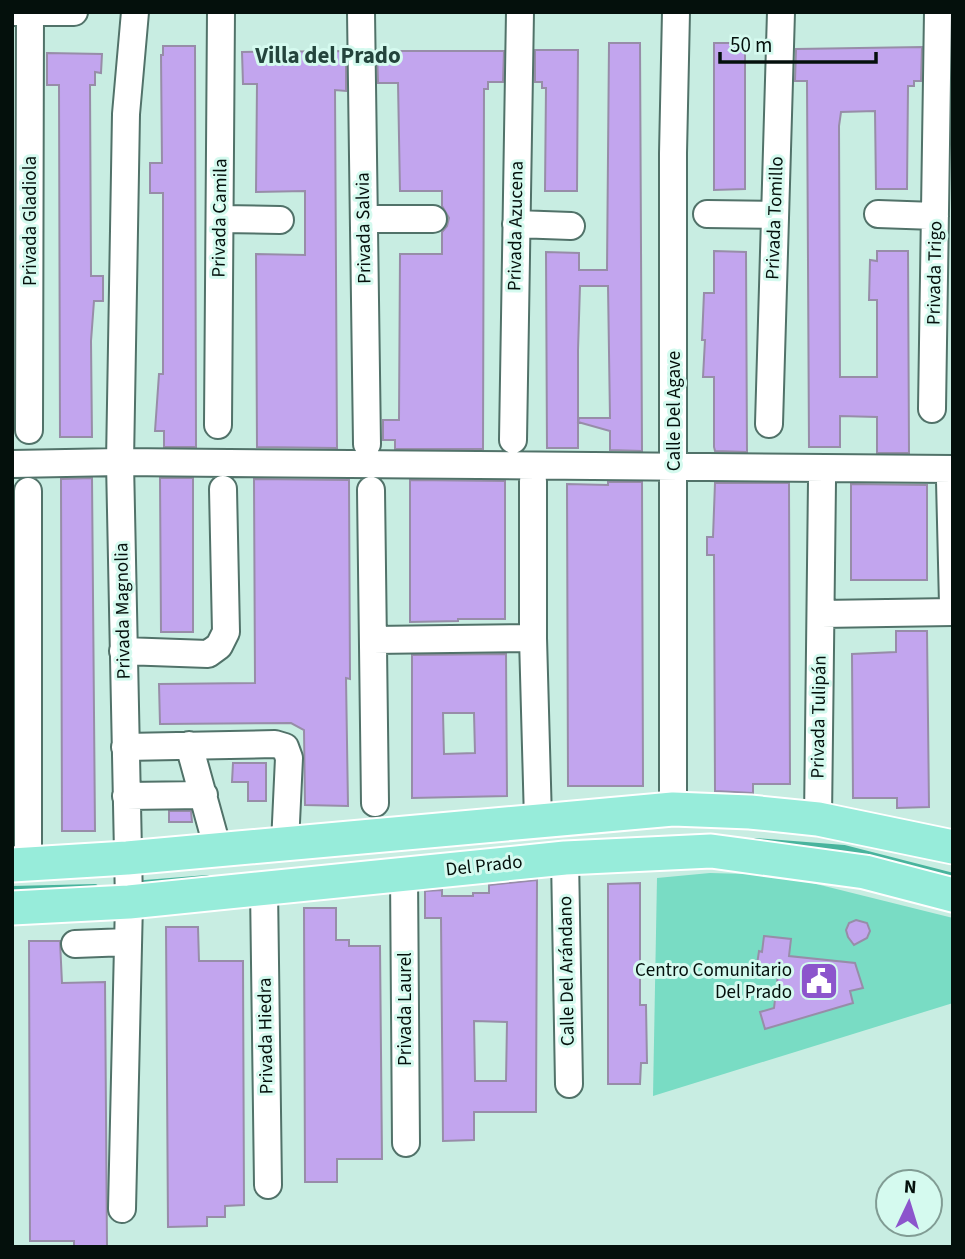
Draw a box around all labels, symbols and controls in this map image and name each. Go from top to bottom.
scale bar [720,21,876,65]
text: 50 m [730,30,772,60]
district label: Villa del Prado [254,39,401,72]
street label: Privada Gladiola [17,156,44,286]
street label: Privada Tomillo [759,156,791,280]
street label: Privada Camila [205,158,235,278]
street label: Privada Azucena [501,161,531,291]
street label: Privada Salvia [350,172,378,284]
street label: Privada Trigo [921,221,949,325]
street label: Calle Del Agave [661,351,688,471]
street label: Privada Magnolia [108,542,138,680]
street label: Privada Tulipán [804,655,834,779]
street label: Del Prado [444,849,524,883]
street label: Calle Del Arándano [552,896,582,1046]
street label: Privada Laurel [392,952,419,1066]
place label: Centro Comunitario Del Prado [635,957,792,1006]
public building icon: Centro Comunitario Del Prado [798,960,840,1002]
street label: Privada Hiedra [251,977,281,1095]
north arrow [874,1168,944,1238]
text: N [903,1174,917,1201]

